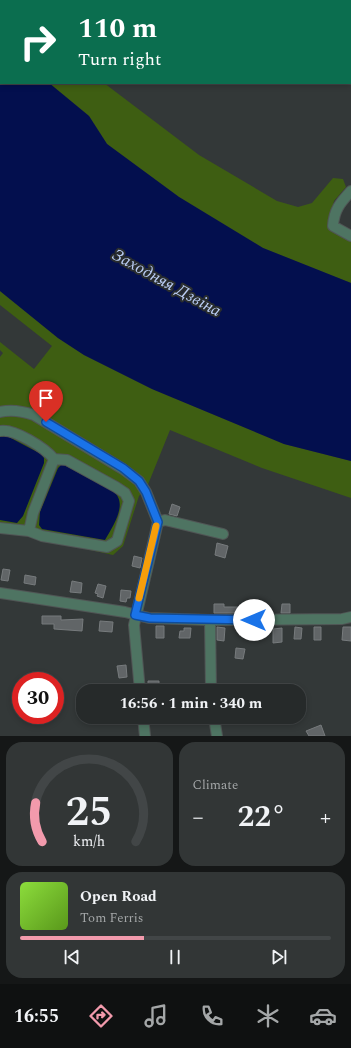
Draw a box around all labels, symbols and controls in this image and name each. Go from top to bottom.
text: 110 m [78,7,157,50]
icon: right [12,16,64,68]
text: Turn right [78,46,161,73]
water label: Заходняя Дзвіна [107,242,226,324]
pin [29,381,63,422]
icon: arrive [35,387,57,409]
position arrow [233,599,275,641]
speed limit sign: 30 [12,672,64,724]
text: 16:56 · 1 min · 340 m [120,692,262,715]
text: Climate [193,775,238,795]
text: 25 [66,781,113,844]
text: 22° [237,794,286,840]
text: − [193,801,204,834]
text: + [320,801,331,834]
text: km/h [73,831,105,853]
text: Open Road [80,885,157,908]
text: Tom Ferris [80,908,143,928]
icon: previous [61,946,83,968]
icon: pause [164,946,186,968]
icon: next [268,946,290,968]
icon: directions [87,1002,115,1030]
icon: music [142,1002,170,1030]
icon: phone [198,1002,226,1030]
icon: climate [254,1002,282,1030]
icon: car [309,1002,337,1030]
text: 16:55 [14,1003,59,1030]

